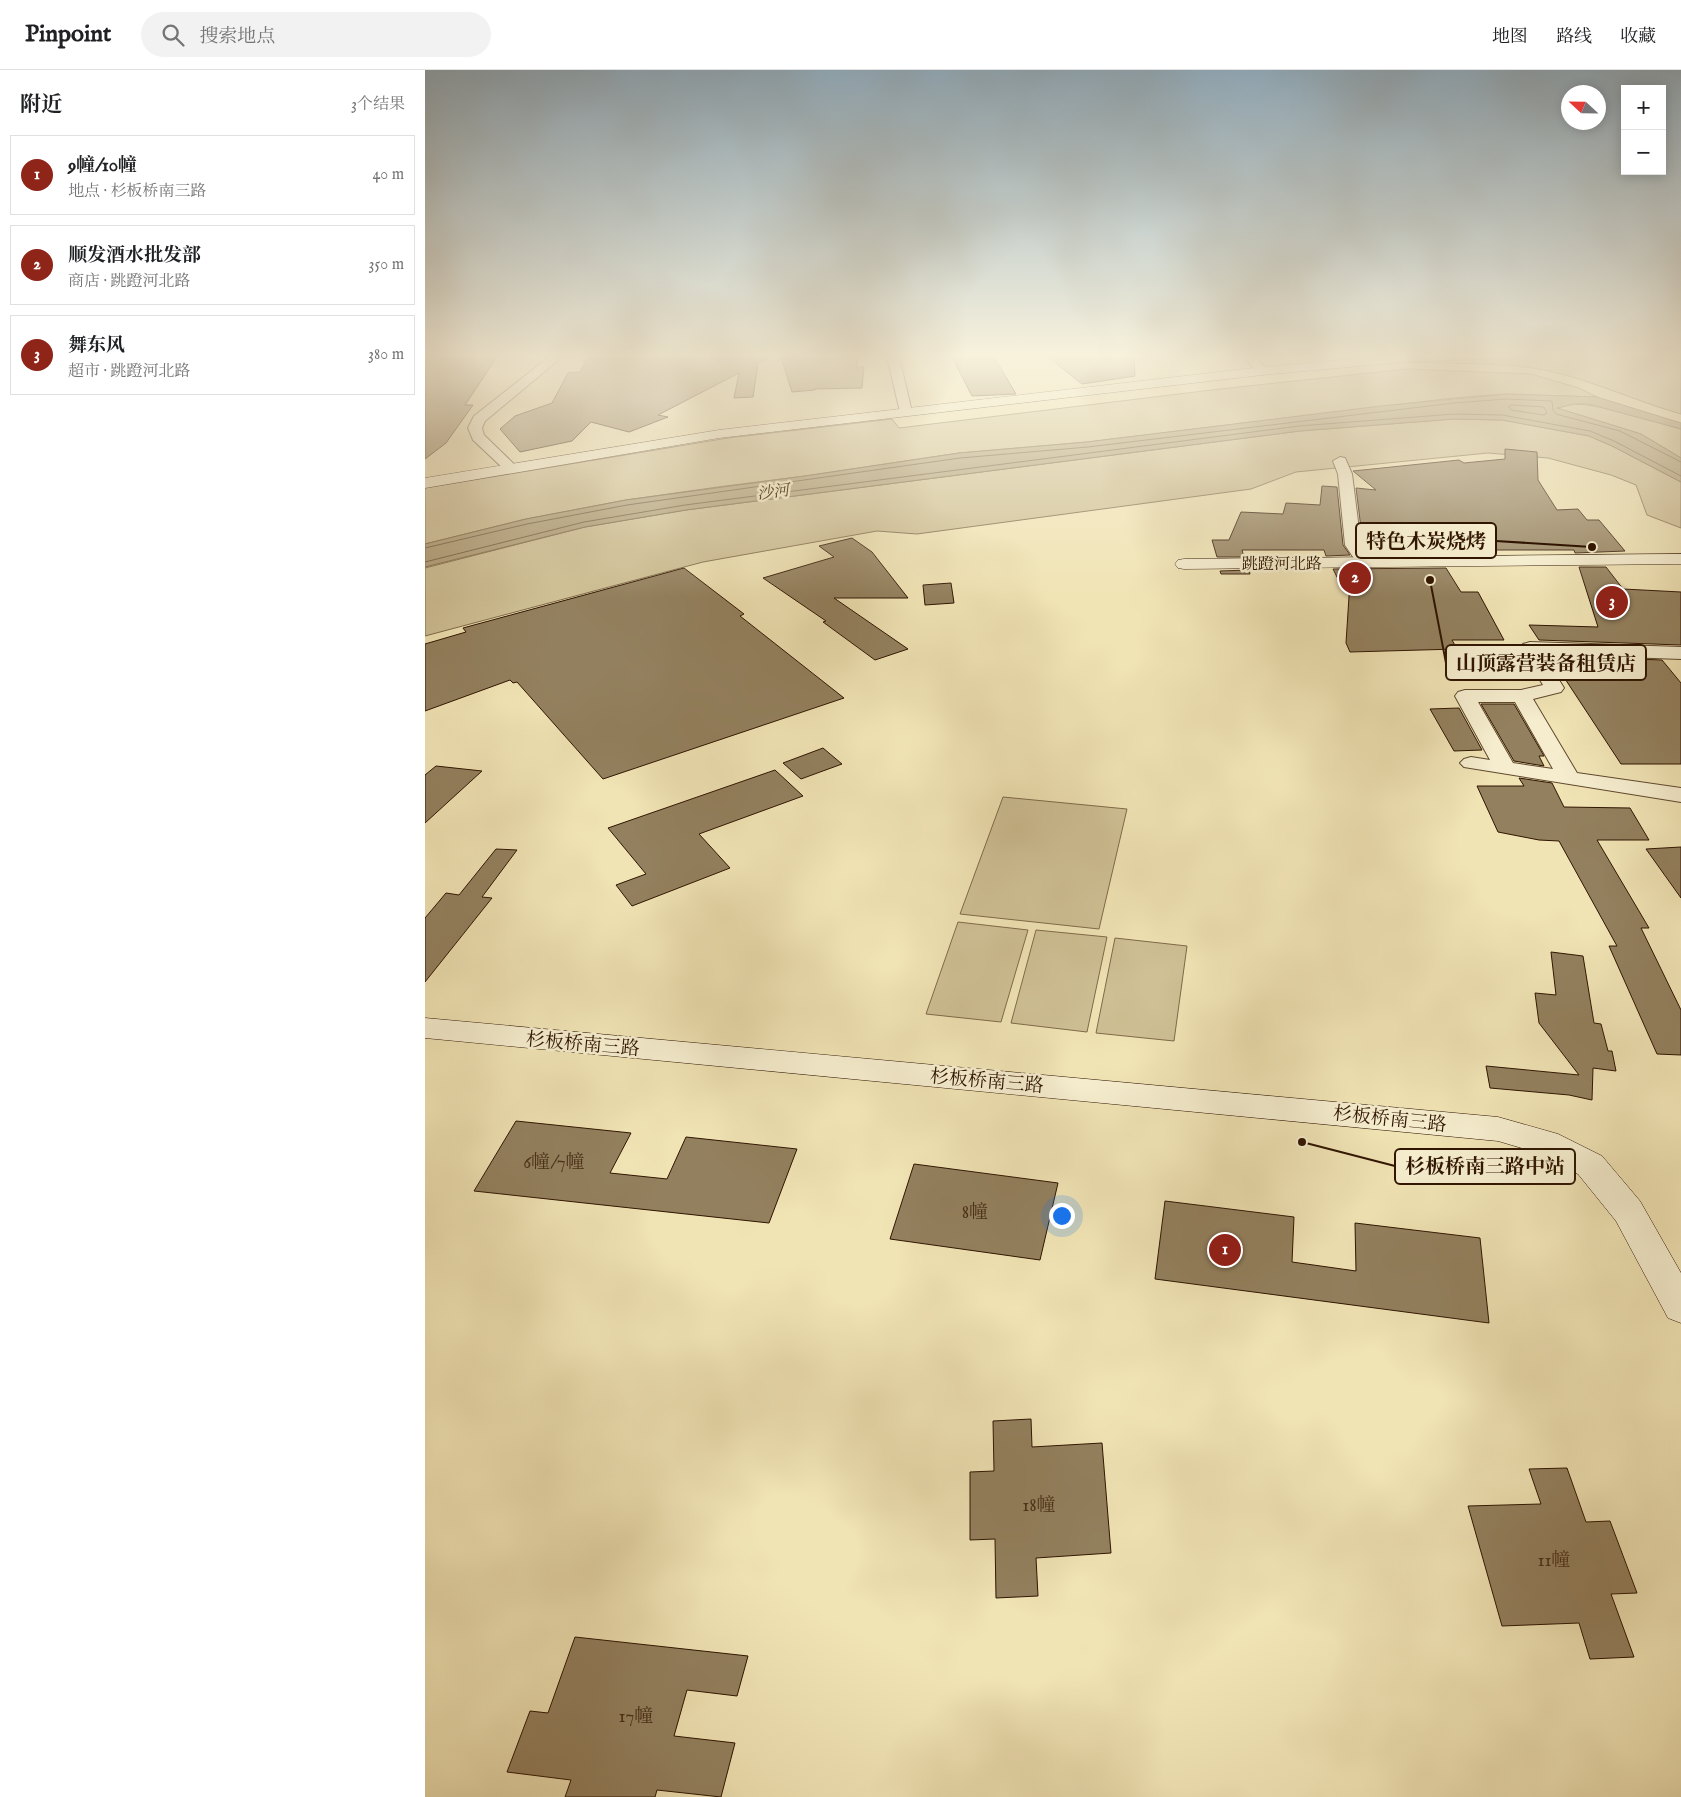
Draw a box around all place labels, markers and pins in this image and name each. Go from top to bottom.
callout: 特色木炭烧烤 [1356,523,1496,558]
pin: 2 [1339,559,1371,597]
pin: 3 [1596,583,1628,621]
callout: 山顶露营装备租赁店 [1446,645,1646,680]
callout: 杉板桥南三路中站 [1395,1149,1575,1184]
pin: 1 [1209,1231,1241,1269]

